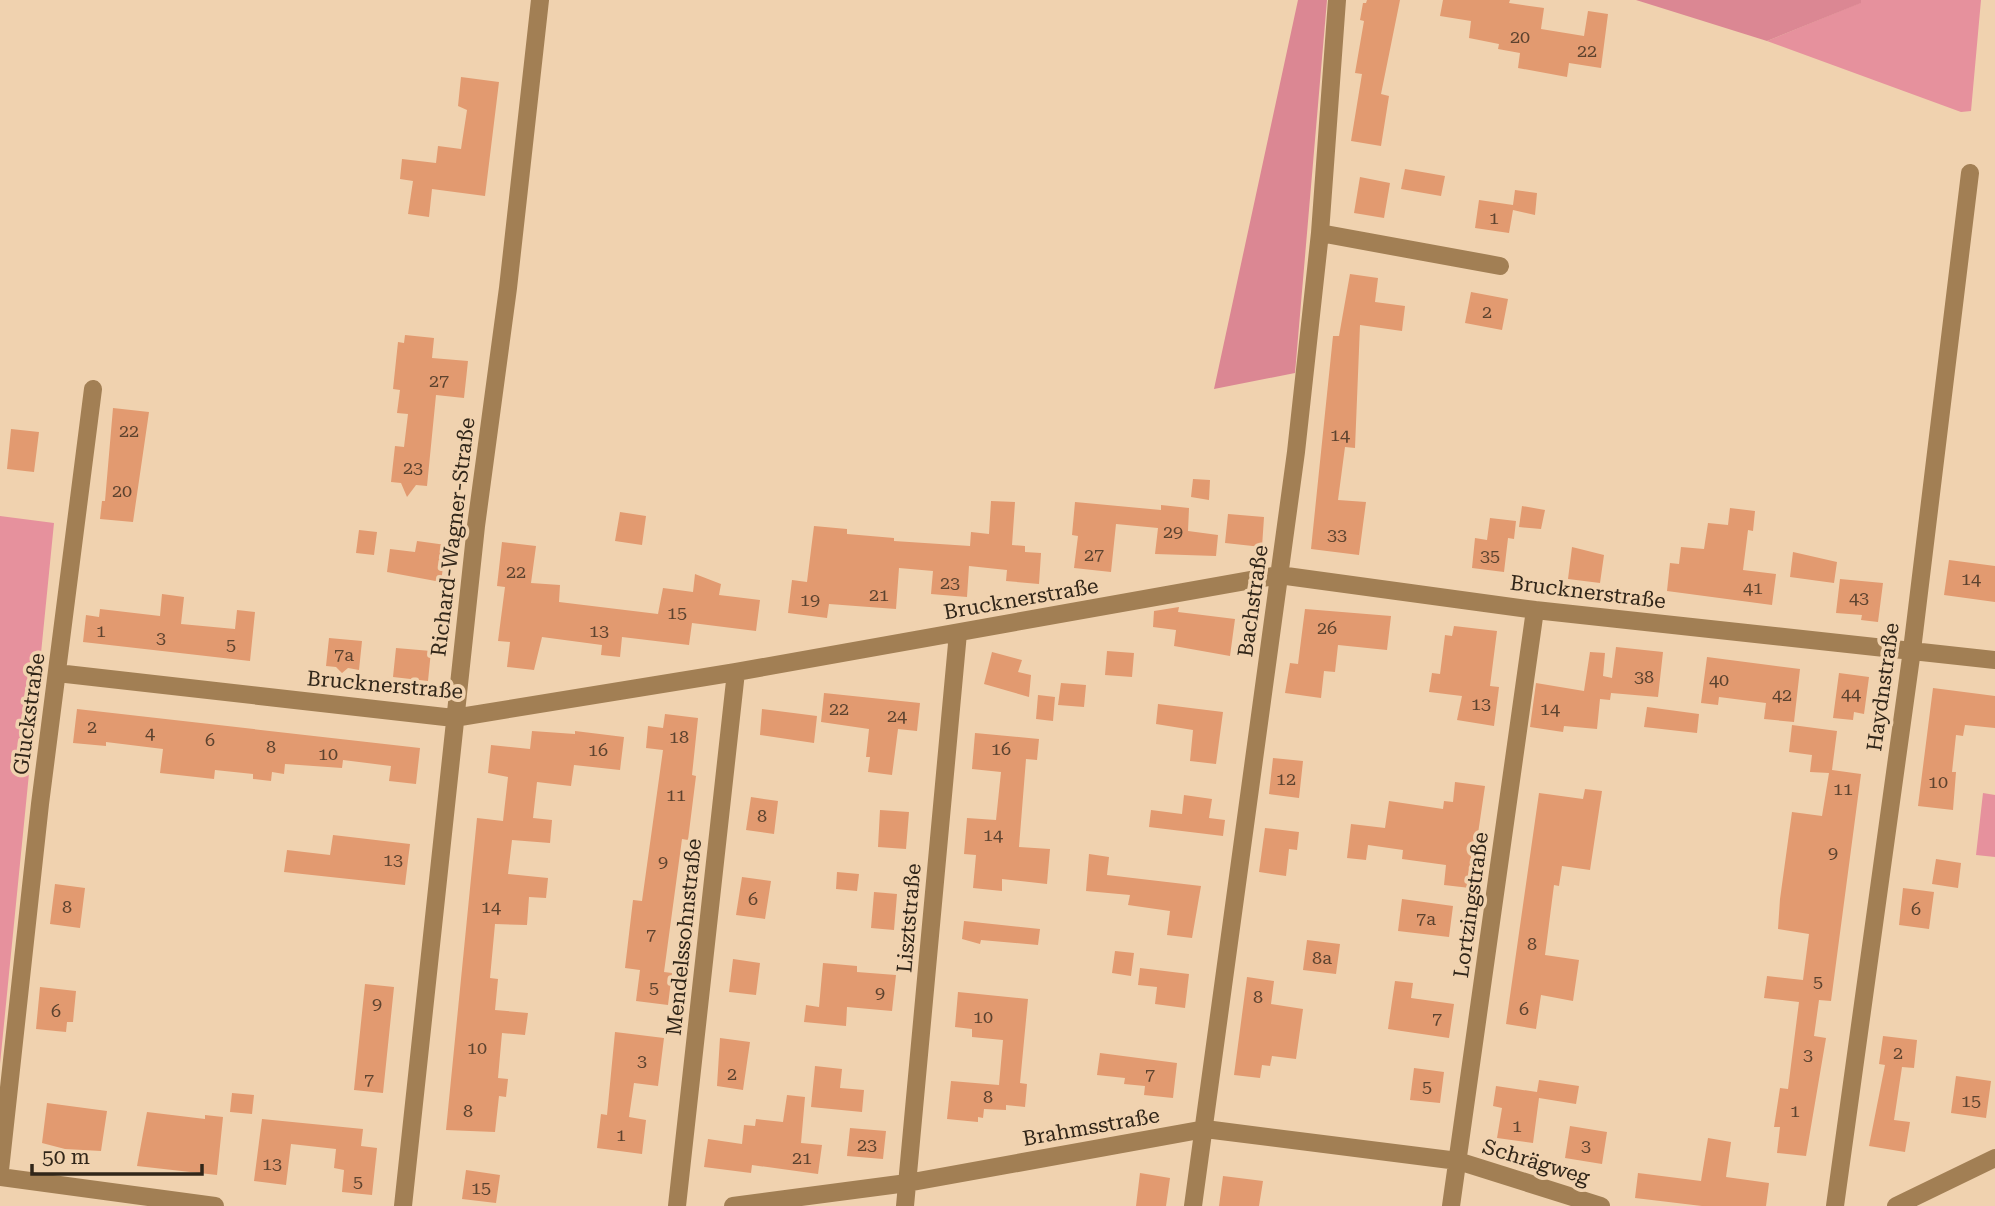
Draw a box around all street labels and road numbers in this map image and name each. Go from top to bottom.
street label: Richard-Wagner-Straße [426,416,480,658]
street label: Bachstraße [1233,544,1273,658]
street label: Brucknerstraße [1509,571,1667,613]
street label: Brucknerstraße [942,574,1100,624]
street label: Haydnstraße [1862,621,1904,753]
street label: Gluckstraße [9,651,49,777]
street label: Brucknerstraße [306,666,464,704]
street label: Lortzingstraße [1449,830,1493,980]
street label: Mendelssohnstraße [662,837,706,1037]
street label: Lisztstraße [892,862,926,974]
street label: Brahmsstraße [1021,1103,1161,1151]
street label: Schrägweg [1479,1134,1593,1190]

